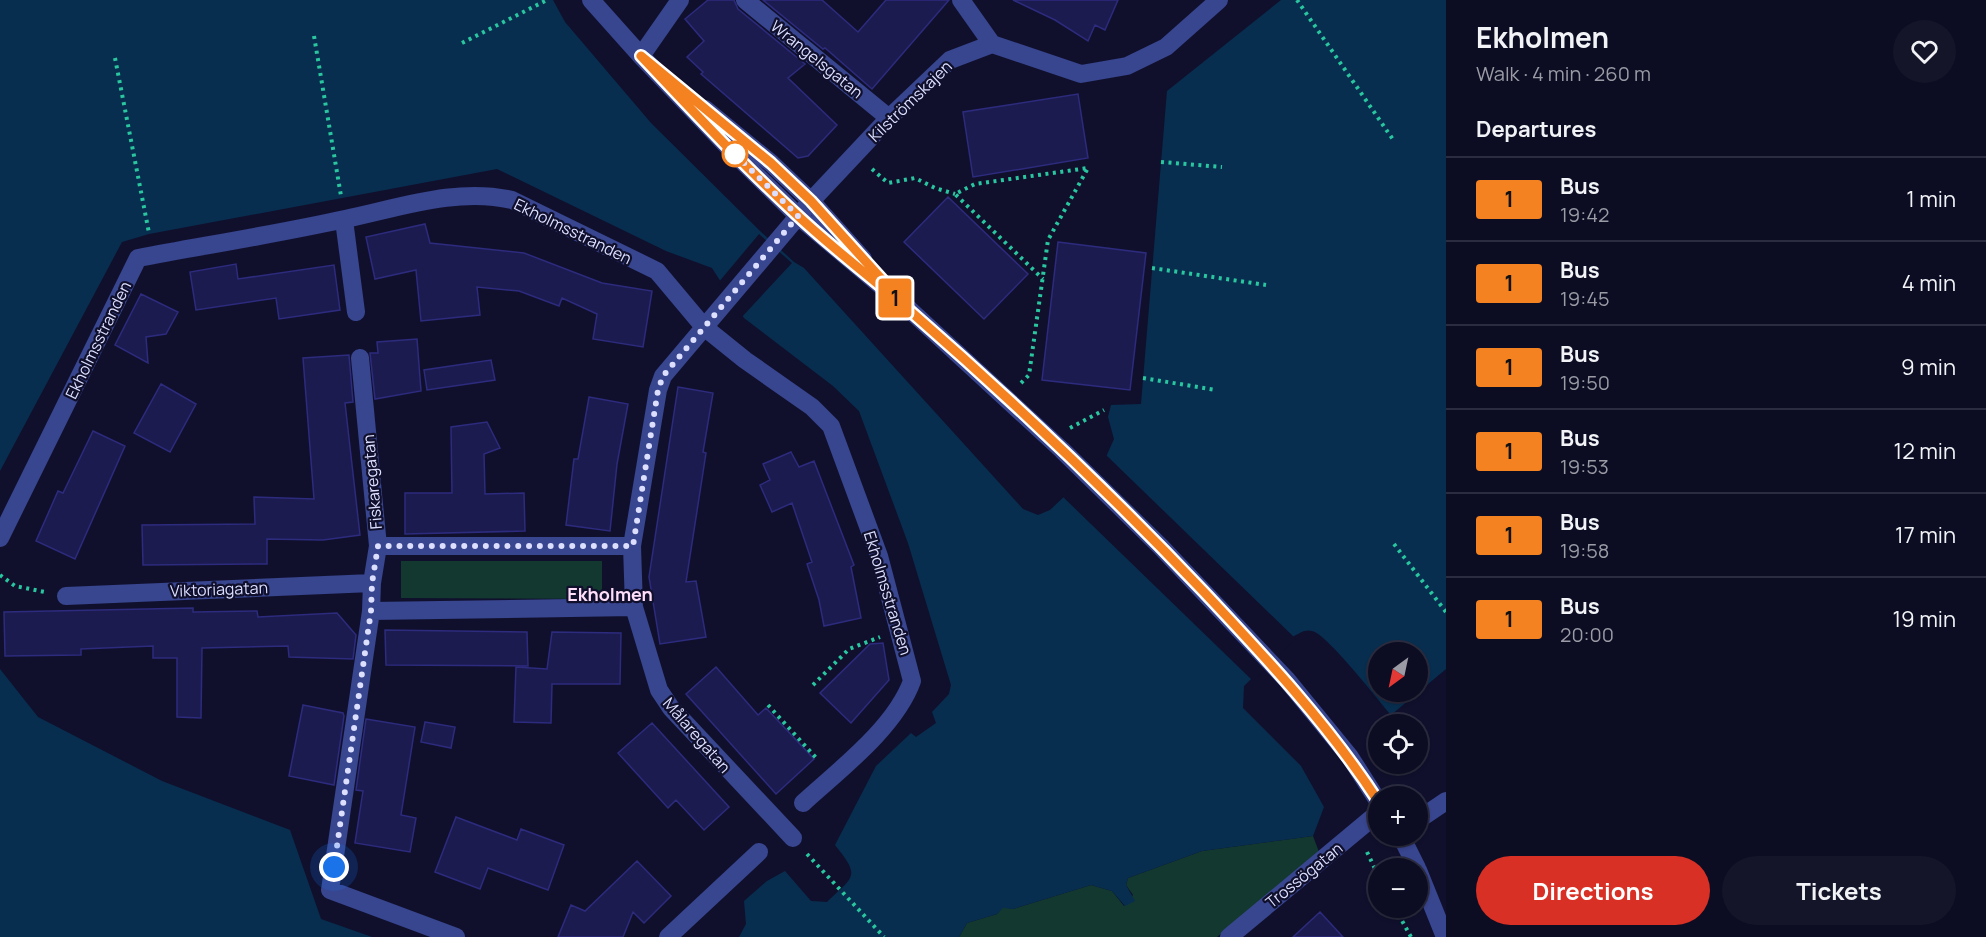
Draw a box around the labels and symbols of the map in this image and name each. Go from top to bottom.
street label: Wrangelsgatan [766,15,868,103]
street label: Kilströmskajen [863,55,957,147]
unlabelled marker [722,141,748,167]
street label: Ekholmsstranden [510,193,636,269]
street label: Ekholmsstranden [60,277,136,403]
line badge: 1 [876,278,914,318]
street label: Fiskaregatan [357,434,387,530]
street label: Ekholmsstranden [859,528,917,658]
street label: Viktoriagatan [170,576,268,602]
district label: Ekholmen [567,582,653,606]
north arrow [1368,642,1428,702]
street label: Målaregatan [658,693,736,777]
street label: Trossögatan [1261,837,1347,913]
your location [319,852,349,882]

